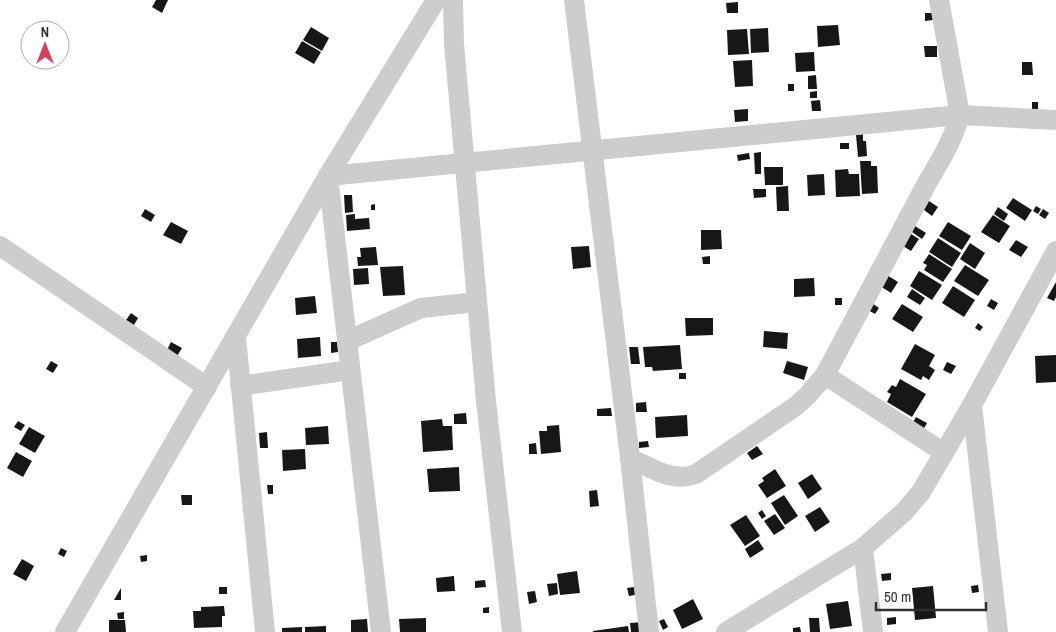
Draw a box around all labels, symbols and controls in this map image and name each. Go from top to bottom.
north arrow [20,20,70,70]
text: N [41,23,49,41]
scale bar [876,580,986,612]
text: 50 m [884,586,911,607]

